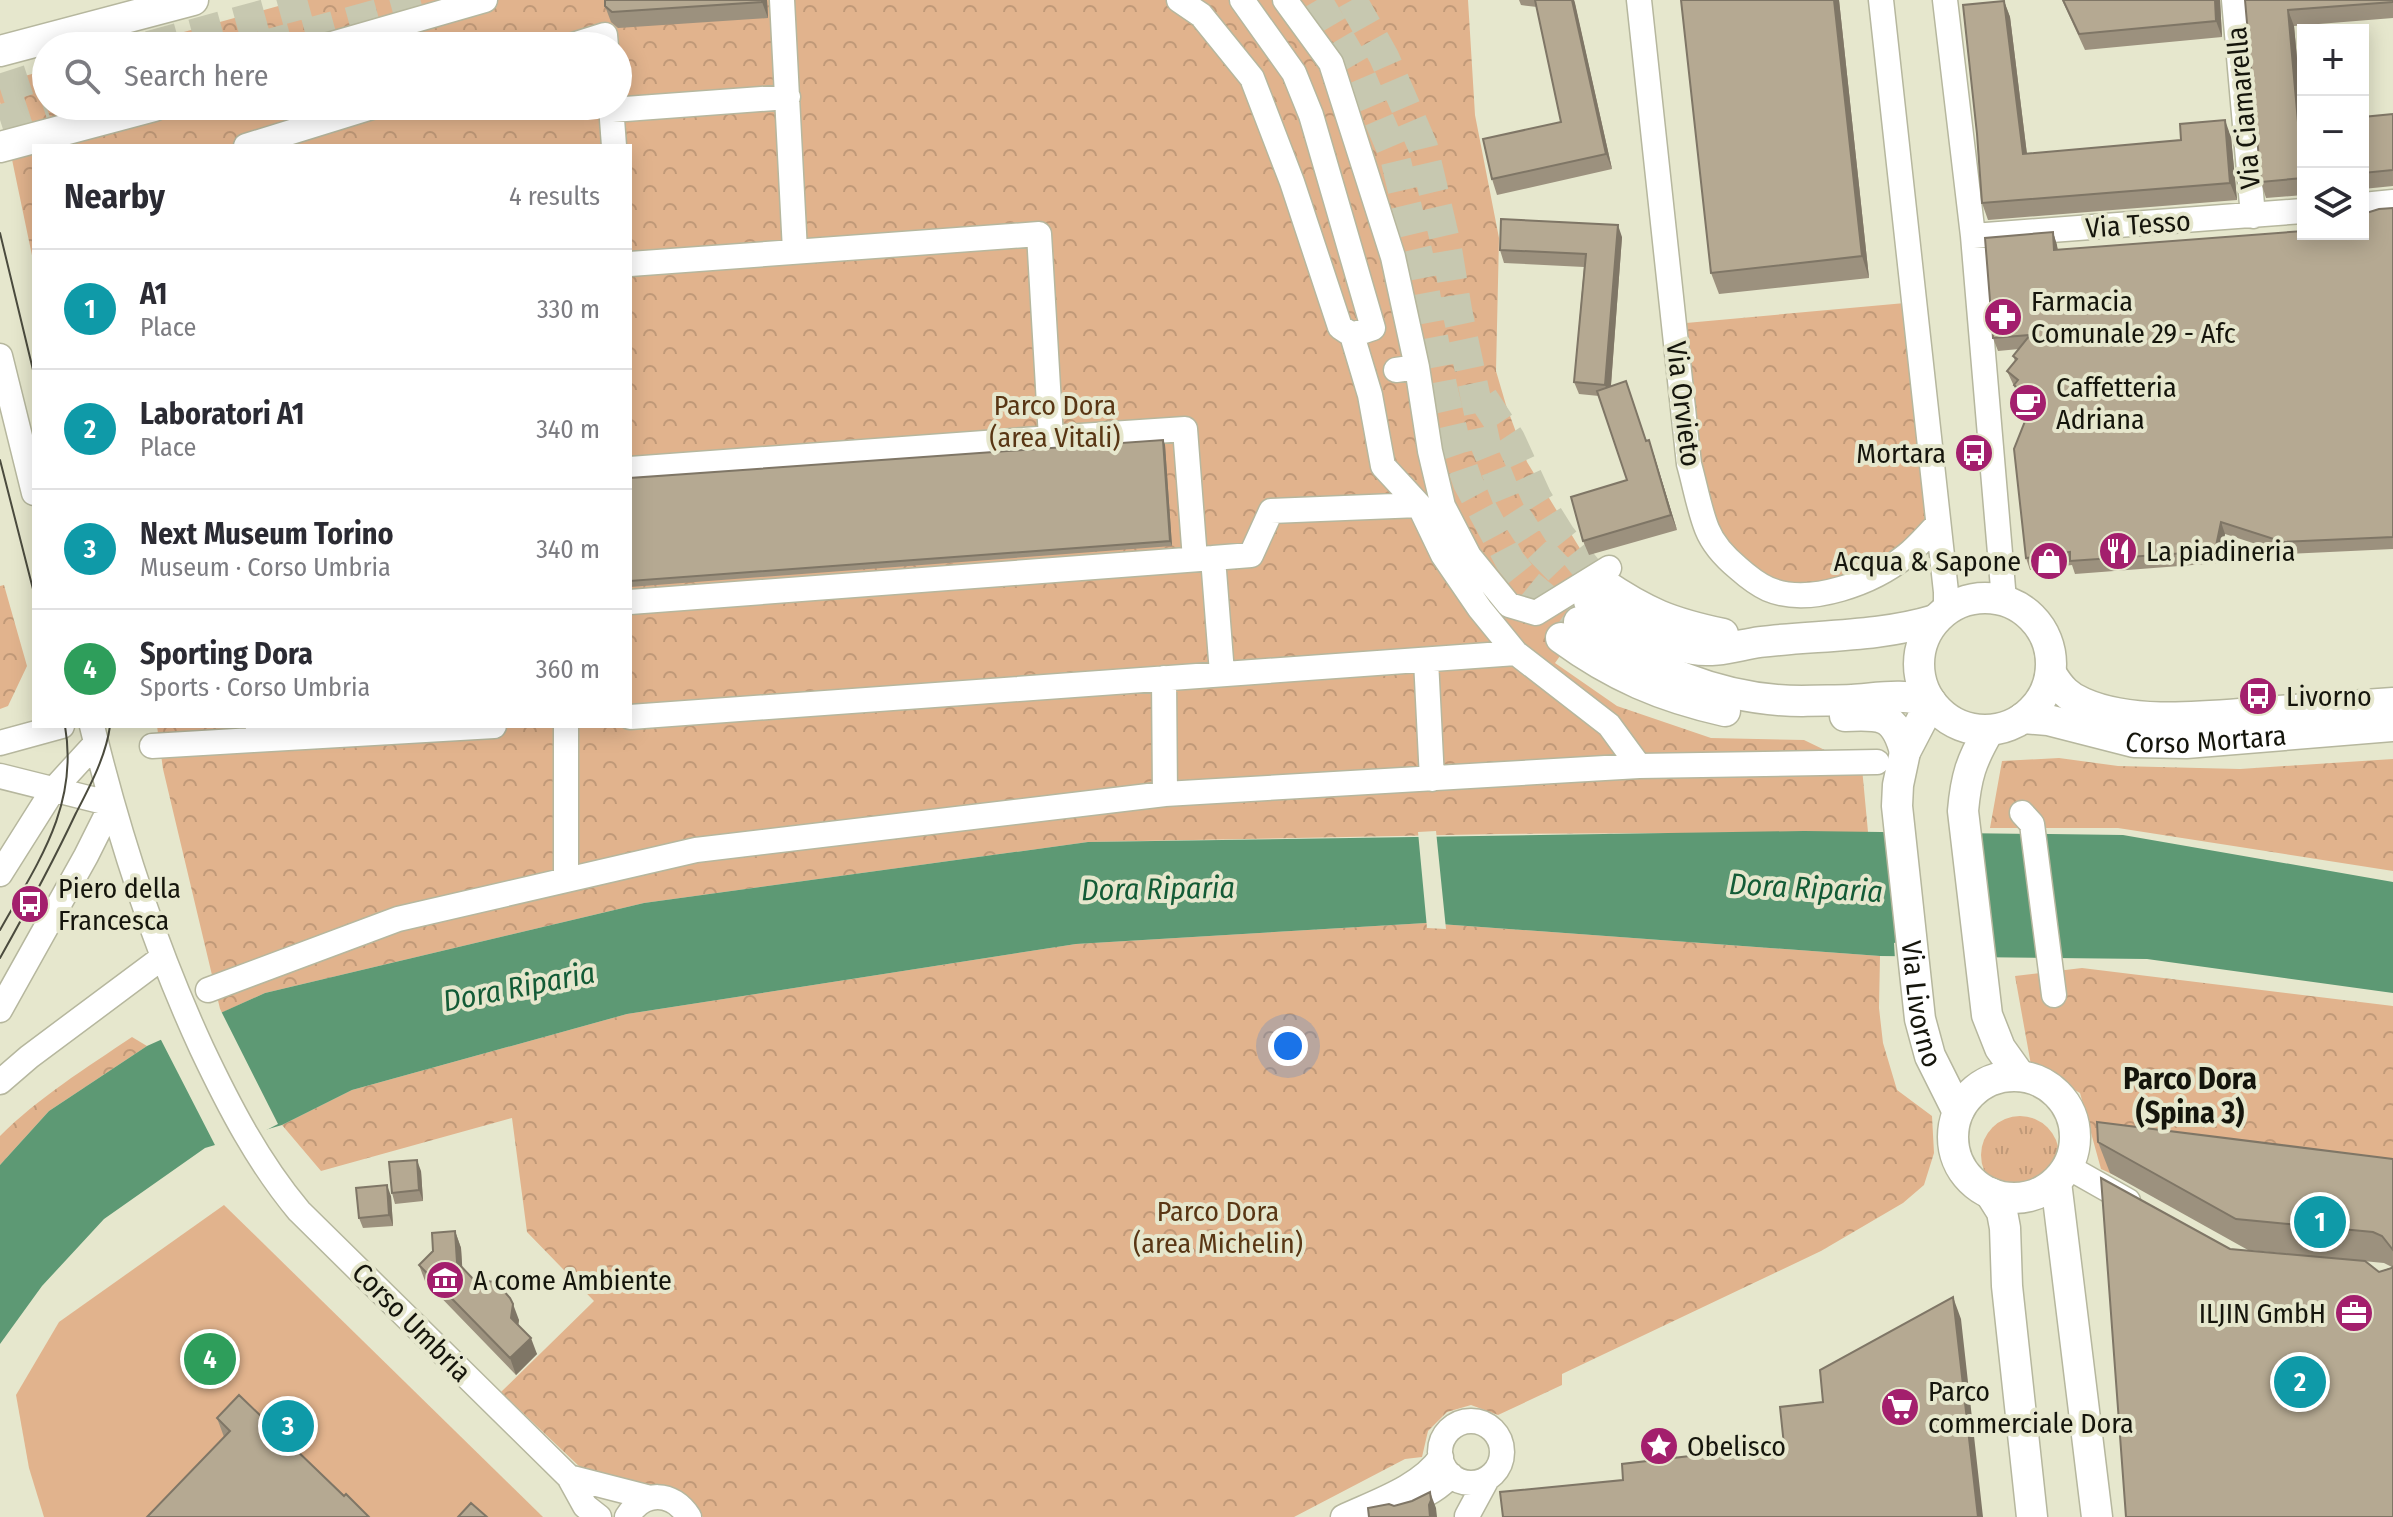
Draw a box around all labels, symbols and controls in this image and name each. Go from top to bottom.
map controls [2297,24,2369,240]
button: + [2297,24,2369,96]
street label: Via Ciamarella [2220,25,2267,191]
search box [32,32,632,120]
icon: search [60,54,104,98]
text: Search here [124,58,269,94]
button: − [2297,96,2369,168]
button: layers [2297,168,2369,240]
text: Nearby [64,176,165,217]
text: 4 results [509,181,600,212]
street label: Via Tesso [2084,204,2192,245]
text: A1 [140,276,167,312]
place label: Farmacia Comunale 29 - Afc [2031,285,2236,350]
text: 1 [85,294,96,325]
text: 330 m [537,294,600,325]
pharmacy icon: Farmacia Comunale 29 - Afc [1982,296,2024,338]
text: Place [140,312,196,343]
street label: Via Orvieto [1659,340,1708,468]
place label: Caffetteria Adriana [2056,371,2177,436]
cafe icon: Caffetteria Adriana [2007,382,2049,424]
park label: Parco Dora (area Vitali) [989,389,1121,454]
text: Laboratori A1 [140,396,305,432]
text: 2 [84,414,96,445]
text: 340 m [536,414,600,445]
text: Place [140,432,196,463]
bus stop icon: Mortara [1953,432,1995,474]
place label: Mortara [1856,437,1946,470]
text: Next Museum Torino [140,516,393,552]
restaurant icon: La piadineria [2097,530,2139,572]
text: 3 [84,534,96,565]
text: 340 m [536,534,600,565]
place label: La piadineria [2146,535,2295,568]
shop icon: Acqua & Sapone [2028,540,2070,582]
place label: Acqua & Sapone [1834,545,2021,578]
text: Museum · Corso Umbria [140,552,391,583]
text: Sporting Dora [140,636,313,672]
text: 4 [83,654,97,685]
text: 360 m [536,654,600,685]
text: Sports · Corso Umbria [140,672,370,703]
bus stop icon: Livorno [2237,675,2279,717]
place label: Livorno [2286,680,2372,713]
street label: Corso Mortara [2122,719,2288,760]
water label: Dora Riparia [1728,866,1884,910]
water label: Dora Riparia [1081,870,1235,908]
place label: Piero della Francesca [58,872,181,937]
bus stop icon: Piero della Francesca [9,883,51,925]
street label: Via Livorno [1895,939,1949,1073]
water label: Dora Riparia [440,955,598,1019]
your location [1268,1026,1308,1066]
district label: Parco Dora (Spina 3) [2123,1061,2257,1131]
pin: 1 [2294,1192,2346,1252]
park label: Parco Dora (area Michelin) [1133,1195,1303,1260]
street label: Corso Umbria [345,1256,478,1389]
museum icon: A come Ambiente [424,1259,466,1301]
place label: A come Ambiente [473,1264,672,1297]
office icon: ILJIN GmbH [2333,1292,2375,1334]
place label: ILJIN GmbH [2199,1297,2326,1330]
pin: 4 [184,1329,236,1389]
pin: 2 [2274,1352,2326,1412]
place label: Parco commerciale Dora [1928,1375,2134,1440]
supermarket icon: Parco commerciale Dora [1879,1386,1921,1428]
pin: 3 [262,1396,314,1456]
place icon: Obelisco [1638,1425,1680,1467]
place label: Obelisco [1687,1430,1786,1463]

